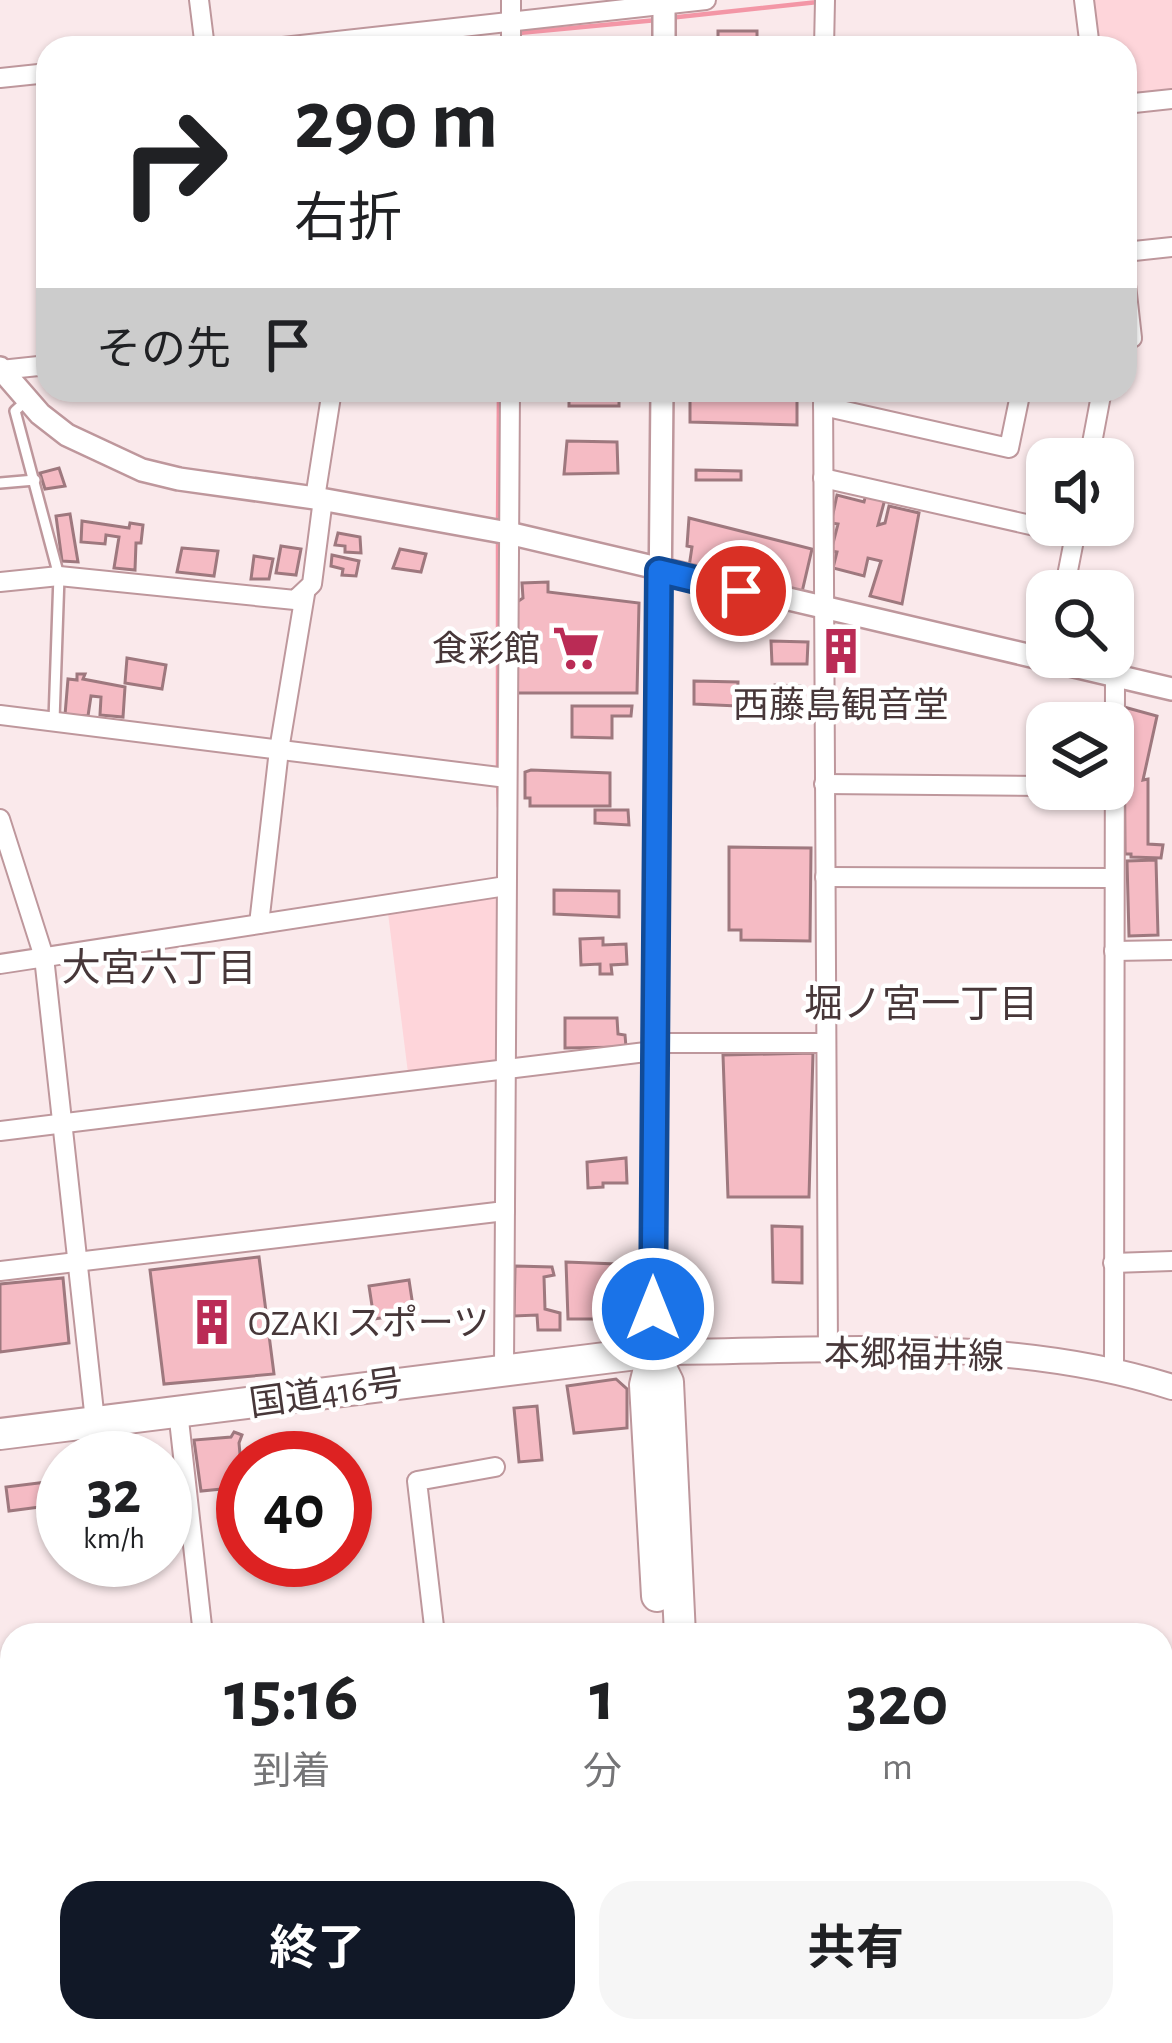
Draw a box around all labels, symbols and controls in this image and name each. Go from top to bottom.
text: 290 m [294,80,498,164]
icon: right [96,84,252,240]
text: 右折 [294,193,402,247]
icon: arrive [255,312,321,378]
text: その先 [96,328,231,373]
map controls [1026,438,1134,810]
button: sound [1026,438,1134,546]
pin [690,540,792,642]
icon: arrive [708,558,774,624]
button: search [1026,570,1134,678]
supermarket icon: 食彩館 [551,623,601,673]
building icon: 西藤島観音堂 [816,626,866,676]
place label: 食彩館 [432,630,540,668]
place label: 西藤島観音堂 [733,686,949,724]
button: layers [1026,702,1134,810]
district label: 大宮六丁目 [61,948,257,989]
district label: 堀ノ宮一丁目 [804,984,1038,1025]
position arrow [590,1246,716,1372]
building icon: OZAKI スポーツ [187,1297,237,1347]
place label: OZAKI スポーツ [248,1304,489,1342]
street label: 本郷福井線 [824,1334,1004,1376]
street label: 国道416号 [247,1363,405,1423]
speed limit sign: 40 [216,1431,372,1587]
text: 32 [87,1464,141,1524]
text: km/h [83,1524,145,1554]
text: 15:16 [224,1661,359,1733]
text: 1 [589,1661,615,1733]
text: 320 [846,1666,949,1738]
text: m [882,1748,913,1787]
text: 到着 [252,1753,330,1792]
text: 分 [583,1753,622,1792]
button: 終了 [60,1881,575,2019]
button: 共有 [599,1881,1113,2019]

